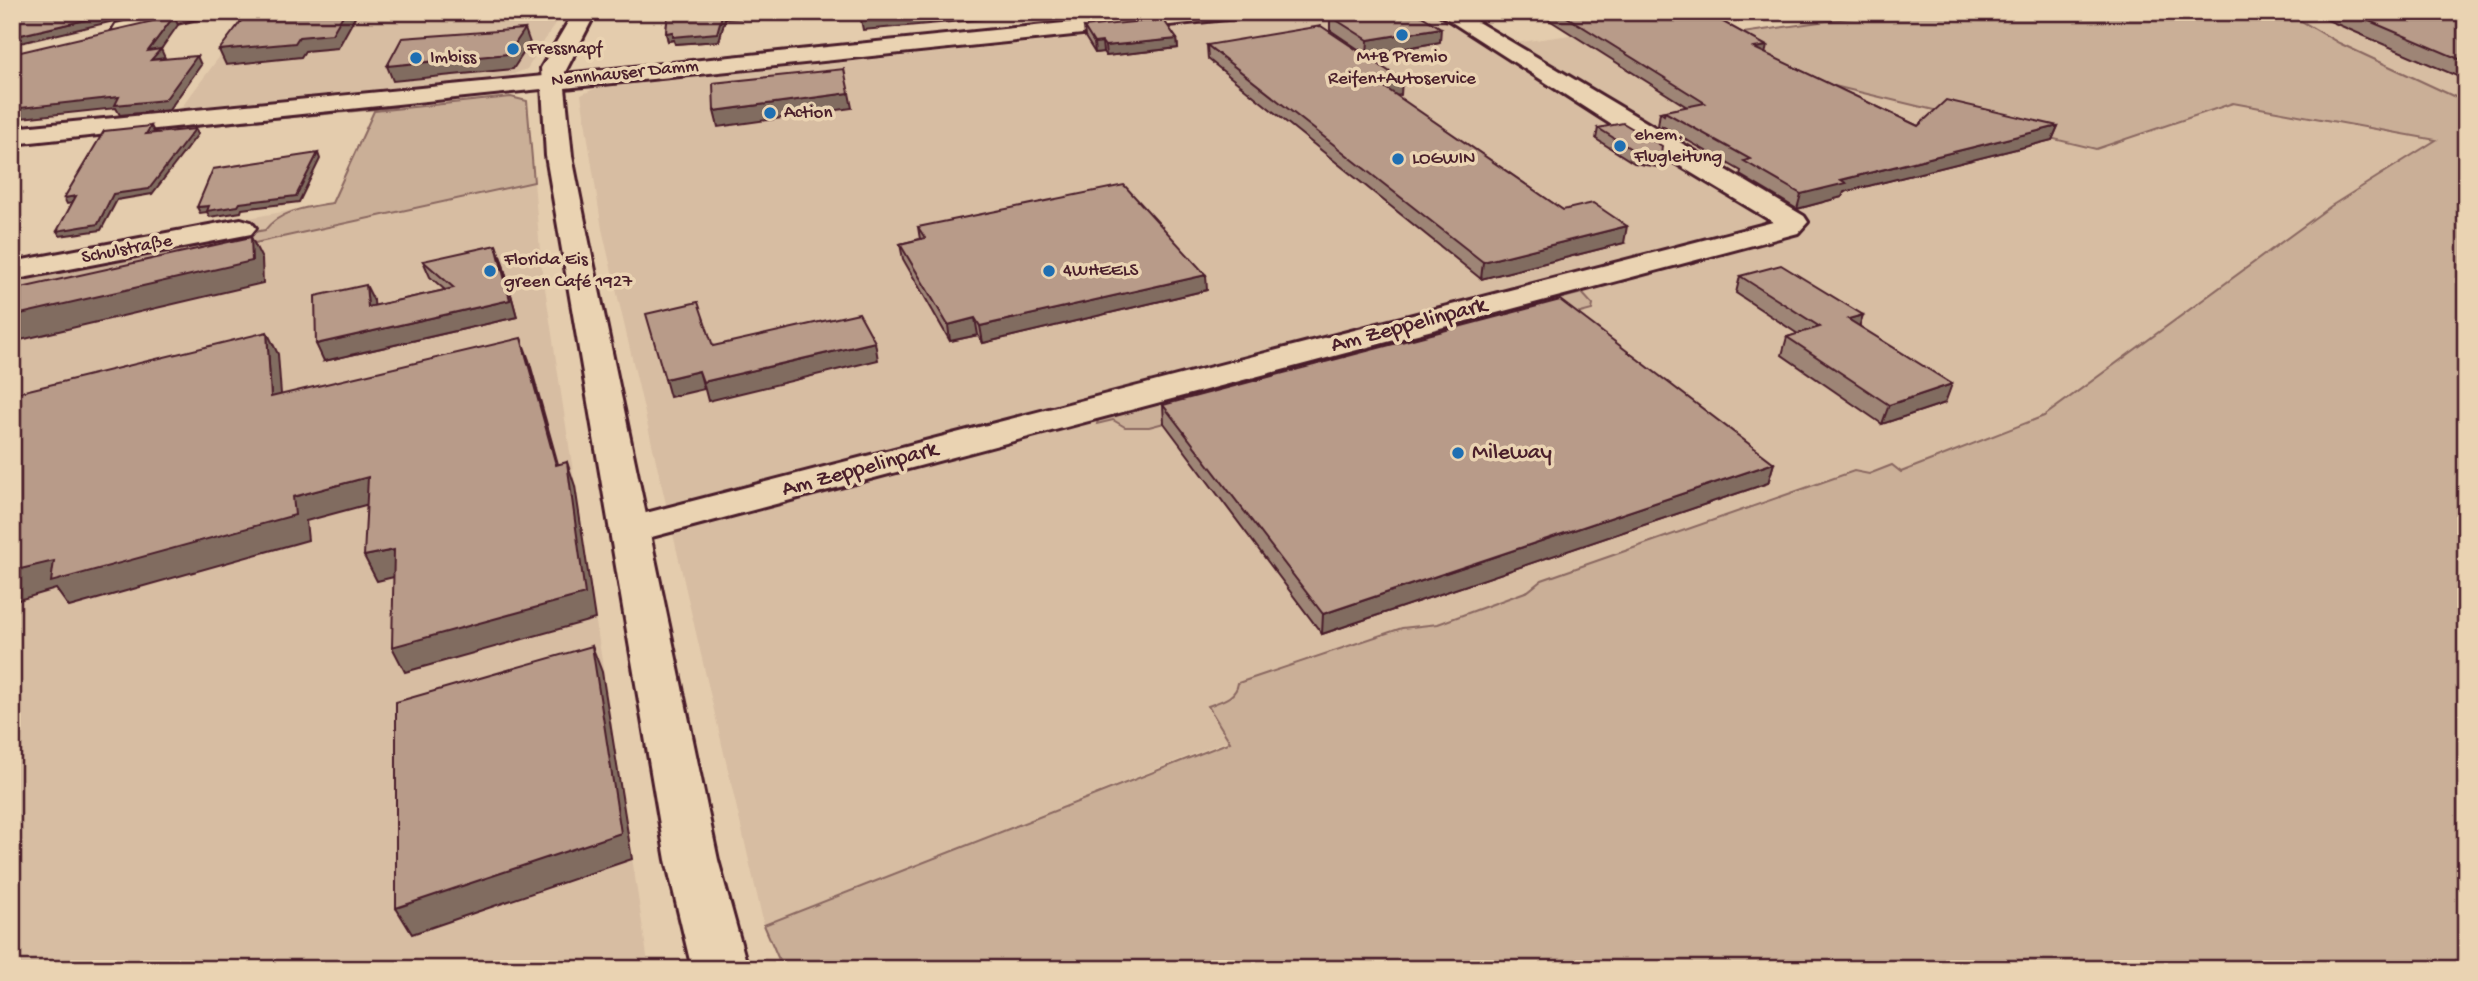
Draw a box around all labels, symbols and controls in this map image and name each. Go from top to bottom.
marker: M+B Premio Reifen+Autoservice [1394,27,1410,43]
place label: Fressnapf [526,38,604,61]
marker: Fressnapf [505,41,521,57]
place label: M+B Premio Reifen+Autoservice [1328,46,1476,91]
place label: Imbiss [430,47,477,70]
marker: Imbiss [408,50,424,66]
street label: Nennhauser Damm [550,55,700,93]
place label: Action [784,102,832,125]
marker: Action [762,105,778,121]
place label: ehem. Flugleitung [1633,124,1722,169]
marker: ehem. Flugleitung [1612,138,1628,154]
place label: LOGWIN [1412,148,1476,171]
marker: LOGWIN [1390,151,1406,167]
street label: Schulstraße [80,230,175,270]
place label: Florida Eis green Café 1927 [503,249,633,294]
place label: 4WHEELS [1063,260,1139,283]
marker: Florida Eis green Café 1927 [482,263,498,279]
marker: 4WHEELS [1041,263,1057,279]
street label: Am Zeppelinpark [1328,292,1492,360]
street label: Am Zeppelinpark [779,436,943,504]
place label: Mileway [1472,440,1552,467]
marker: Mileway [1450,445,1466,461]

